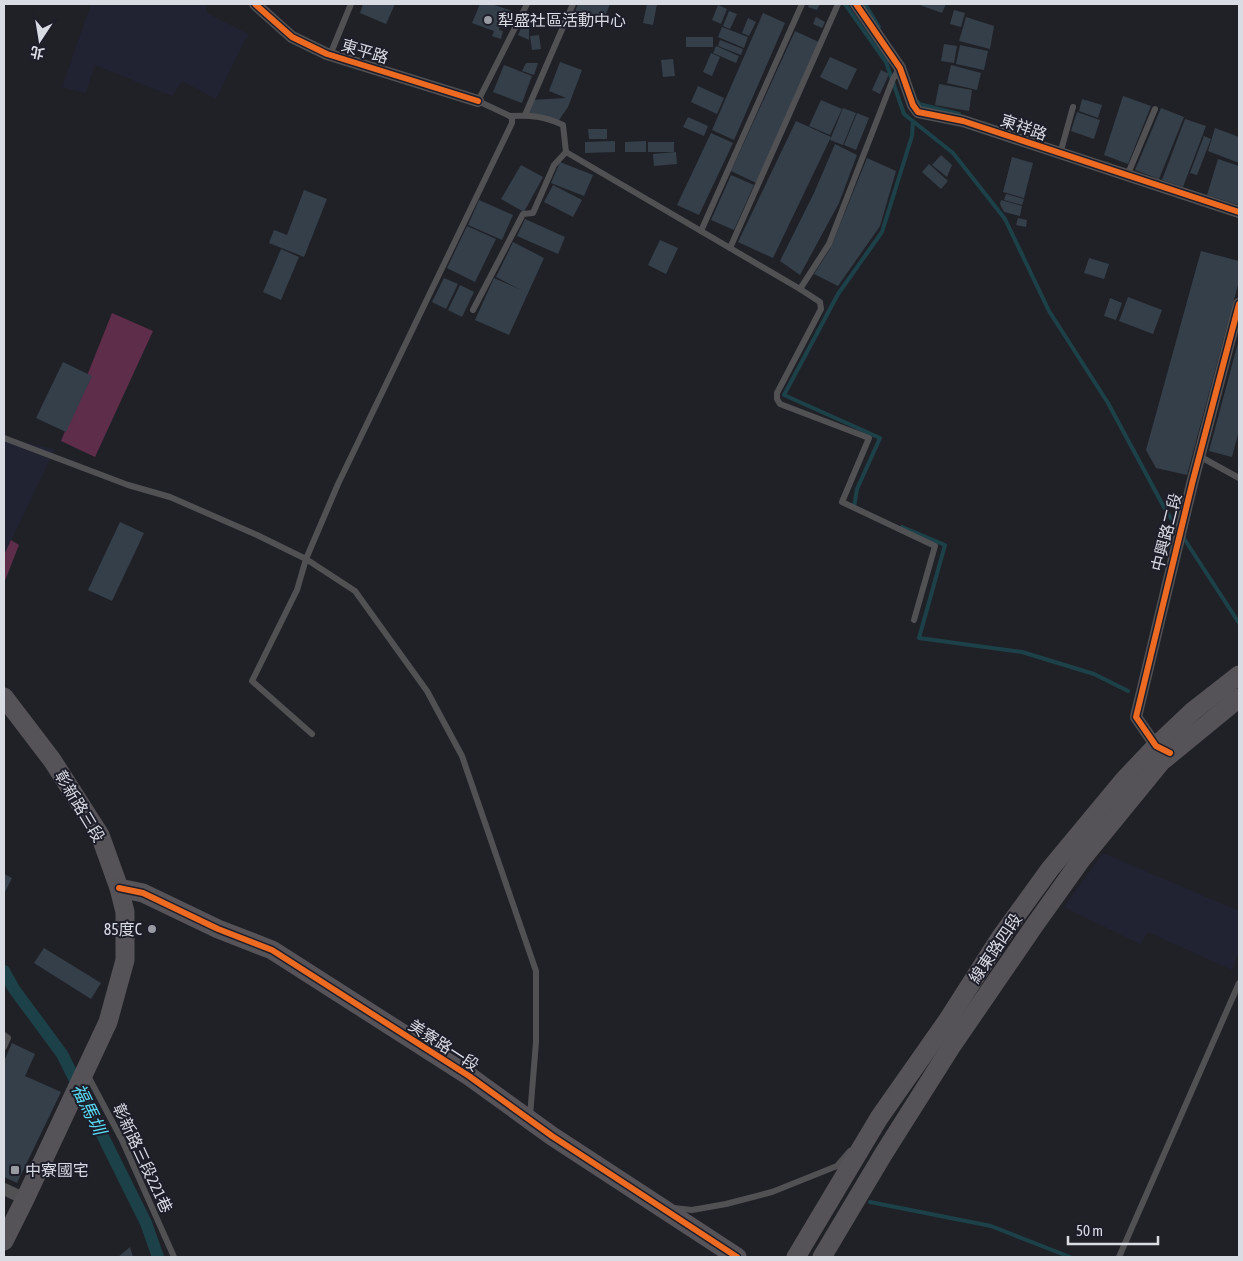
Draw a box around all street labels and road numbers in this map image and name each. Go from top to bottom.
street label: 東平路 [339,35,391,67]
street label: 東祥路 [998,111,1050,143]
street label: 中興路二段 [1148,491,1184,573]
street label: 彰新路三段 [52,767,108,845]
street label: 線東路四段 [965,910,1025,986]
street label: 美寮路一段 [406,1016,482,1074]
street label: 彰新路三段221巷 [110,1100,176,1216]

